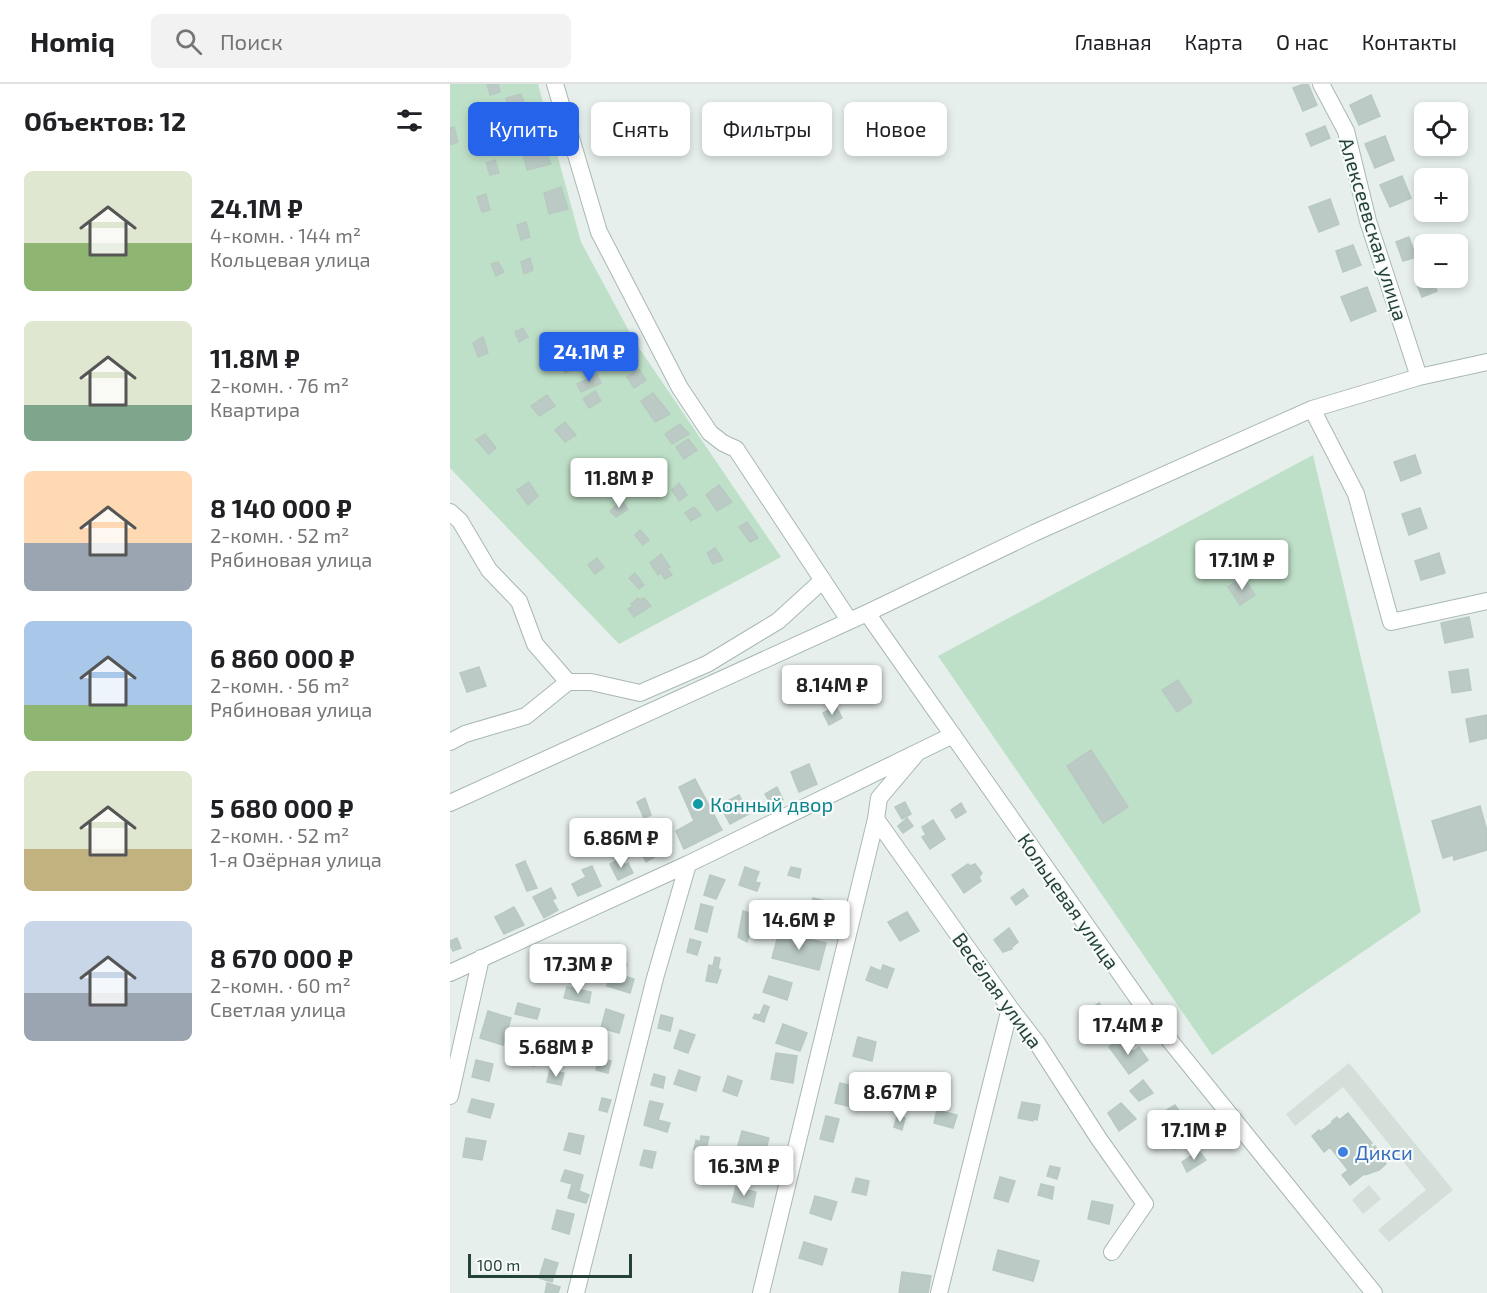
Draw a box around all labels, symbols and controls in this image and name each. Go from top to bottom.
search box [151,14,571,68]
text: Homiq [30,24,115,58]
icon: search [172,25,205,58]
text: Поиск [220,28,283,54]
text: Главная [1075,29,1152,54]
text: Карта [1185,29,1243,54]
text: О нас [1276,29,1329,54]
text: Контакты [1362,29,1457,54]
chip: Купить [468,102,579,156]
chip: Снять [591,102,690,156]
chip: Фильтры [702,102,832,156]
chip: Новое [844,102,947,156]
map controls [1414,102,1468,288]
button: locate [1414,102,1468,156]
icon: filters [393,104,426,137]
text: Объектов: 12 [24,105,186,136]
street label: Алексеевская улица [1334,135,1413,324]
button: + [1414,168,1468,222]
text: 24.1M ₽ [210,192,303,223]
icon: home [72,195,144,267]
text: 4-комн. · 144 m² [210,223,361,247]
button: − [1414,234,1468,288]
text: Кольцевая улица [210,247,371,271]
pin: 24.1M ₽ [534,332,644,383]
text: 24.1M ₽ [553,339,625,363]
text: 11.8M ₽ [210,342,300,373]
icon: home [72,345,144,417]
text: 2-комн. · 76 m² [210,373,349,397]
text: Квартира [210,397,300,421]
pin: 11.8M ₽ [564,458,674,509]
text: 11.8M ₽ [584,465,654,489]
text: 8 140 000 ₽ [210,492,352,523]
icon: home [72,495,144,567]
text: 2-комн. · 52 m² [210,523,349,547]
pin: 17.1M ₽ [1187,540,1297,591]
text: Рябиновая улица [210,547,372,571]
text: 17.1M ₽ [1209,547,1275,571]
text: 6 860 000 ₽ [210,642,355,673]
icon: home [72,645,144,717]
pin: 8.14M ₽ [777,665,887,716]
text: 8.14M ₽ [796,672,868,696]
text: 2-комн. · 56 m² [210,673,350,697]
text: Рябиновая улица [210,697,372,721]
text: 5 680 000 ₽ [210,792,354,823]
place label: Конный двор [710,792,833,816]
icon: home [72,795,144,867]
marker: Конный двор [691,797,705,811]
pin: 6.86M ₽ [566,818,676,869]
text: 2-комн. · 52 m² [210,823,349,847]
text: 6.86M ₽ [583,825,659,849]
street label: Кольцевая улица [1012,828,1125,974]
text: 1-я Озёрная улица [210,847,382,871]
pin: 14.6M ₽ [744,900,854,951]
text: 14.6M ₽ [763,907,835,931]
street label: Весёлая улица [947,927,1048,1053]
text: 8 670 000 ₽ [210,942,353,973]
pin: 17.3M ₽ [523,944,633,995]
icon: home [72,945,144,1017]
text: 17.3M ₽ [543,951,613,975]
text: 2-комн. · 60 m² [210,973,351,997]
text: Светлая улица [210,997,346,1021]
pin: 17.4M ₽ [1073,1005,1183,1056]
text: 17.4M ₽ [1093,1012,1163,1036]
pin: 5.68M ₽ [501,1027,611,1078]
text: 5.68M ₽ [519,1034,593,1058]
pin: 8.67M ₽ [845,1072,955,1123]
text: 8.67M ₽ [863,1079,937,1103]
pin: 17.1M ₽ [1139,1110,1249,1161]
text: 17.1M ₽ [1161,1117,1227,1141]
place label: Дикси [1355,1140,1413,1164]
marker: Дикси [1336,1145,1350,1159]
pin: 16.3M ₽ [689,1146,799,1197]
text: 16.3M ₽ [708,1153,780,1177]
scale bar [468,1251,632,1278]
text: 100 m [477,1255,520,1274]

